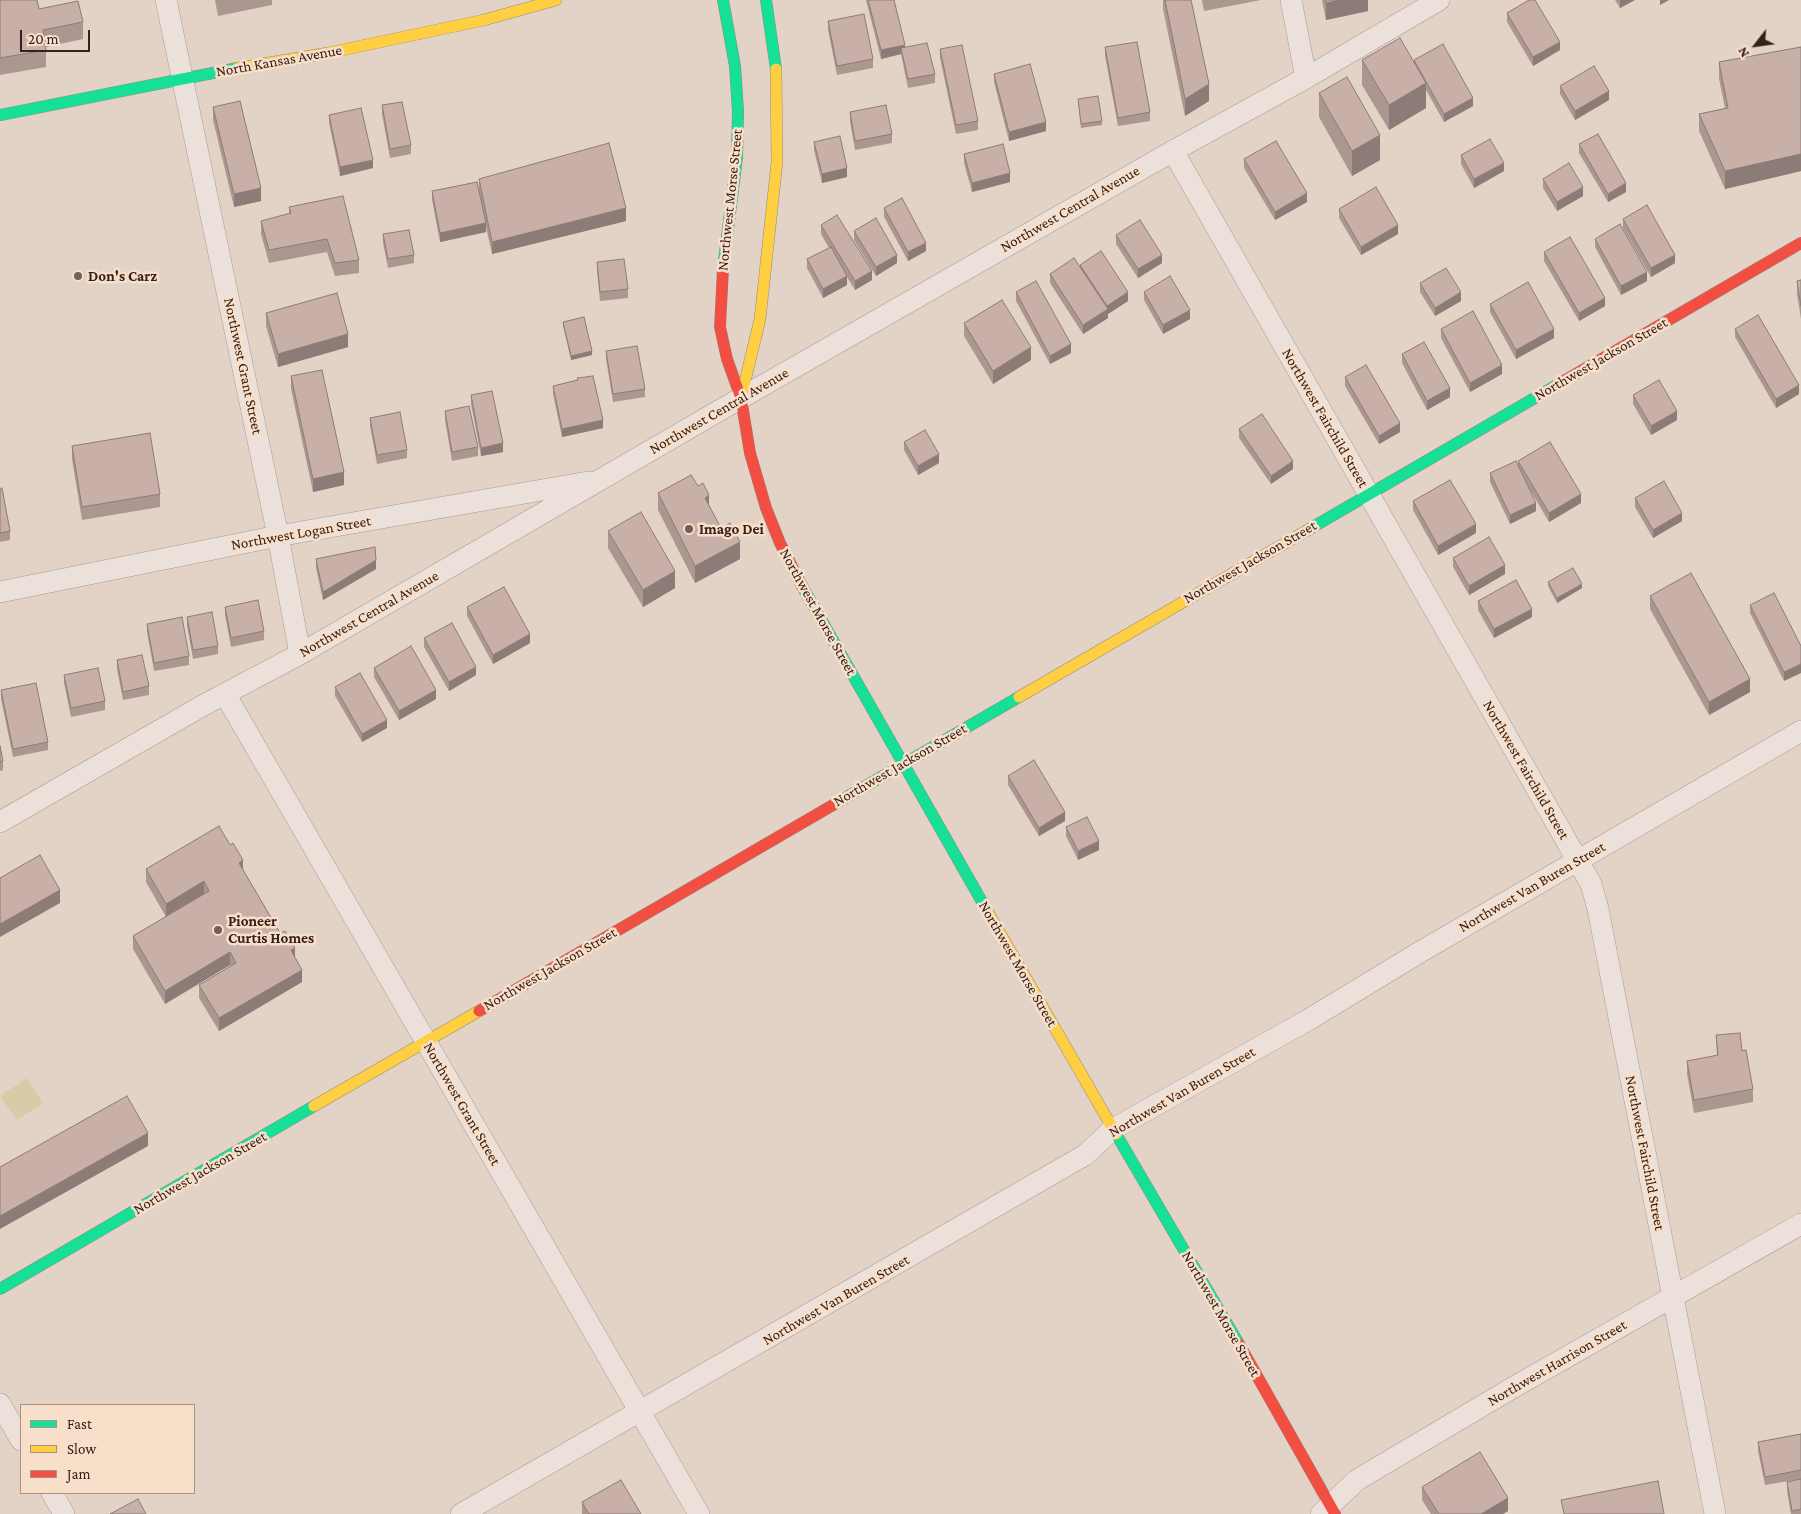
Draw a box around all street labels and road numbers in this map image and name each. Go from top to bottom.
street label: North Kansas Avenue [215,41,343,81]
street label: Northwest Morse Street [714,128,746,272]
street label: Northwest Central Avenue [997,162,1143,256]
street label: Northwest Grant Street [220,296,266,436]
street label: Northwest Jackson Street [1531,314,1671,404]
street label: Northwest Fairchild Street [1278,345,1372,491]
street label: Northwest Central Avenue [646,364,792,458]
street label: Northwest Logan Street [230,512,372,554]
street label: Northwest Jackson Street [1180,517,1320,607]
street label: Northwest Morse Street [776,545,860,679]
street label: Northwest Central Avenue [296,567,442,661]
street label: Northwest Fairchild Street [1479,697,1573,843]
street label: Northwest Jackson Street [830,720,970,810]
street label: Northwest Van Buren Street [1456,838,1608,936]
street label: Northwest Morse Street [975,898,1061,1030]
street label: Northwest Jackson Street [480,924,620,1014]
street label: Northwest Grant Street [419,1039,505,1169]
street label: Northwest Van Buren Street [1106,1043,1258,1141]
street label: Northwest Fairchild Street [1621,1074,1669,1232]
street label: Northwest Jackson Street [130,1128,270,1218]
street label: Northwest Morse Street [1178,1248,1264,1380]
street label: Northwest Van Buren Street [760,1251,912,1349]
street label: Northwest Harrison Street [1484,1316,1630,1410]

